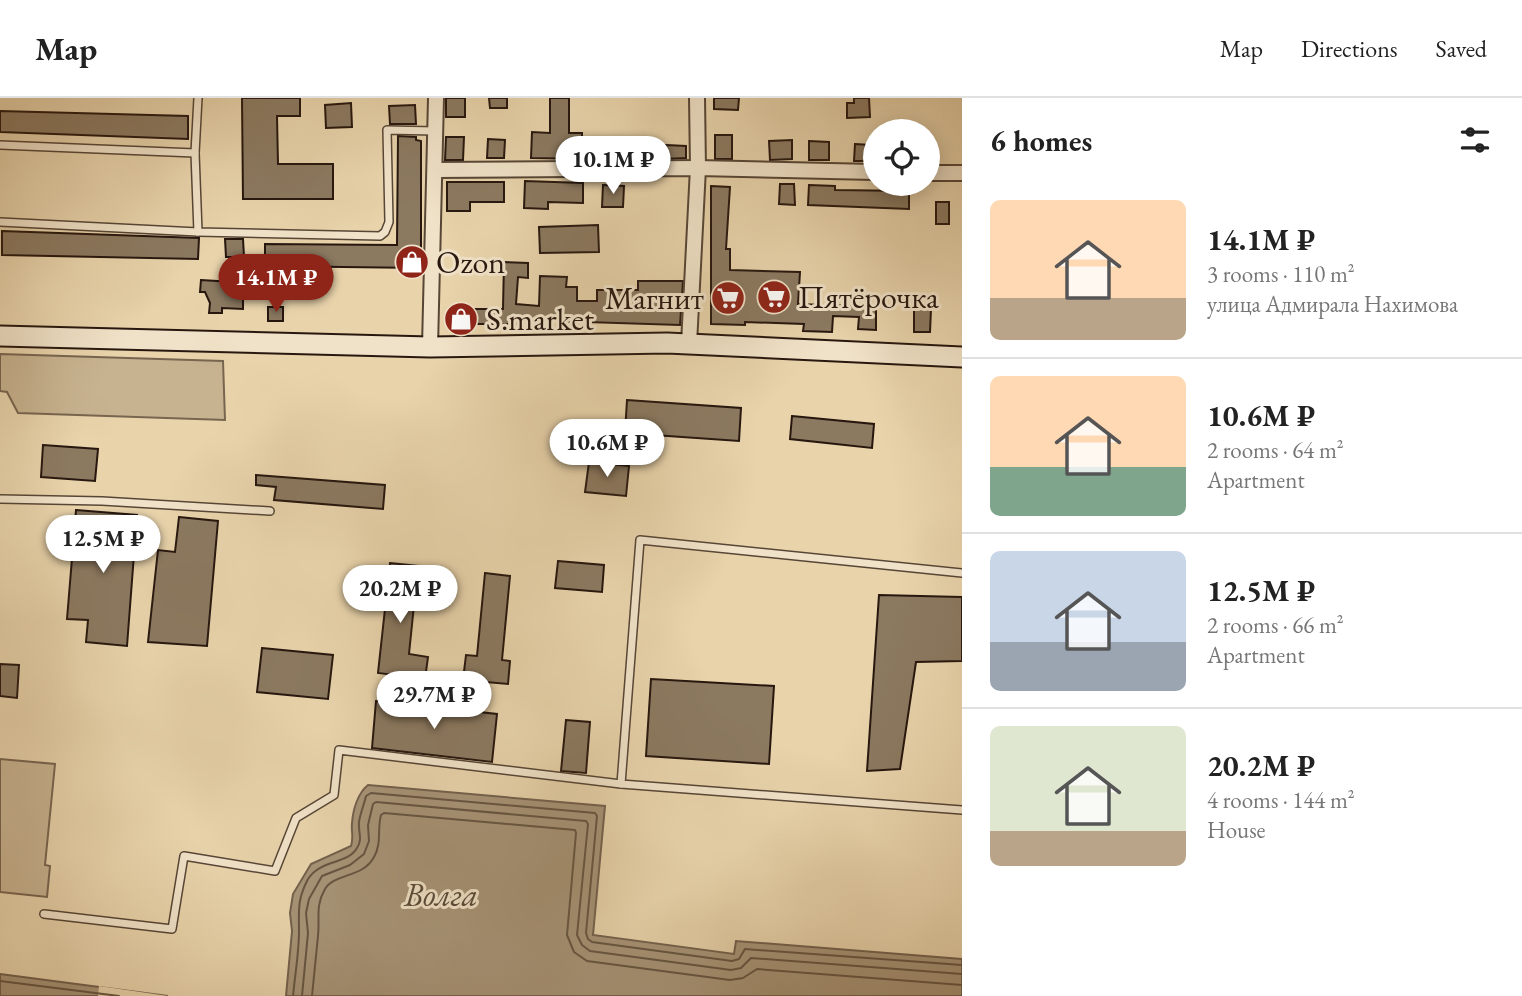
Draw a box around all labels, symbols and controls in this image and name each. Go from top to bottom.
text: Map [35,27,97,70]
text: Map [1220,33,1263,64]
text: Directions [1301,33,1398,64]
text: Saved [1436,33,1487,64]
map controls [863,119,940,196]
button: locate [863,119,940,196]
text: 6 homes [990,121,1092,160]
icon: filters [1456,121,1494,159]
pin: 10.1M ₽ [548,136,678,196]
text: 10.1M ₽ [572,144,654,174]
text: 14.1M ₽ [1207,220,1315,259]
icon: home [1046,228,1130,312]
place label: Ozon [436,241,505,283]
shop icon: Ozon [393,243,431,281]
pin: 14.1M ₽ [211,254,341,314]
text: 3 rooms · 110 m² [1207,259,1355,289]
text: 14.1M ₽ [235,262,317,292]
place label: Пятёрочка [798,276,939,318]
place label: Магнит [605,277,704,319]
supermarket icon: Пятёрочка [755,278,793,316]
supermarket icon: Магнит [709,279,747,317]
text: улица Адмирала Нахимова [1207,289,1458,319]
place label: S.market [486,298,594,340]
shop icon: S.market [442,300,480,338]
text: 10.6M ₽ [1207,396,1315,435]
icon: home [1046,404,1130,488]
pin: 10.6M ₽ [542,420,672,479]
text: 10.6M ₽ [566,427,648,457]
text: 2 rooms · 64 m² [1207,435,1344,465]
text: Apartment [1207,465,1305,495]
pin: 12.5M ₽ [38,516,168,575]
text: 12.5M ₽ [62,523,144,553]
pin: 20.2M ₽ [335,566,465,625]
text: 12.5M ₽ [1207,571,1315,610]
text: 20.2M ₽ [359,573,441,603]
icon: home [1046,579,1130,663]
text: 2 rooms · 66 m² [1207,610,1344,640]
text: Apartment [1207,640,1305,670]
pin: 29.7M ₽ [369,672,499,731]
text: 29.7M ₽ [393,679,475,709]
text: 20.2M ₽ [1207,746,1315,785]
icon: home [1046,754,1130,838]
text: 4 rooms · 144 m² [1207,785,1355,815]
text: House [1207,815,1266,845]
water label: Волга [403,873,478,916]

